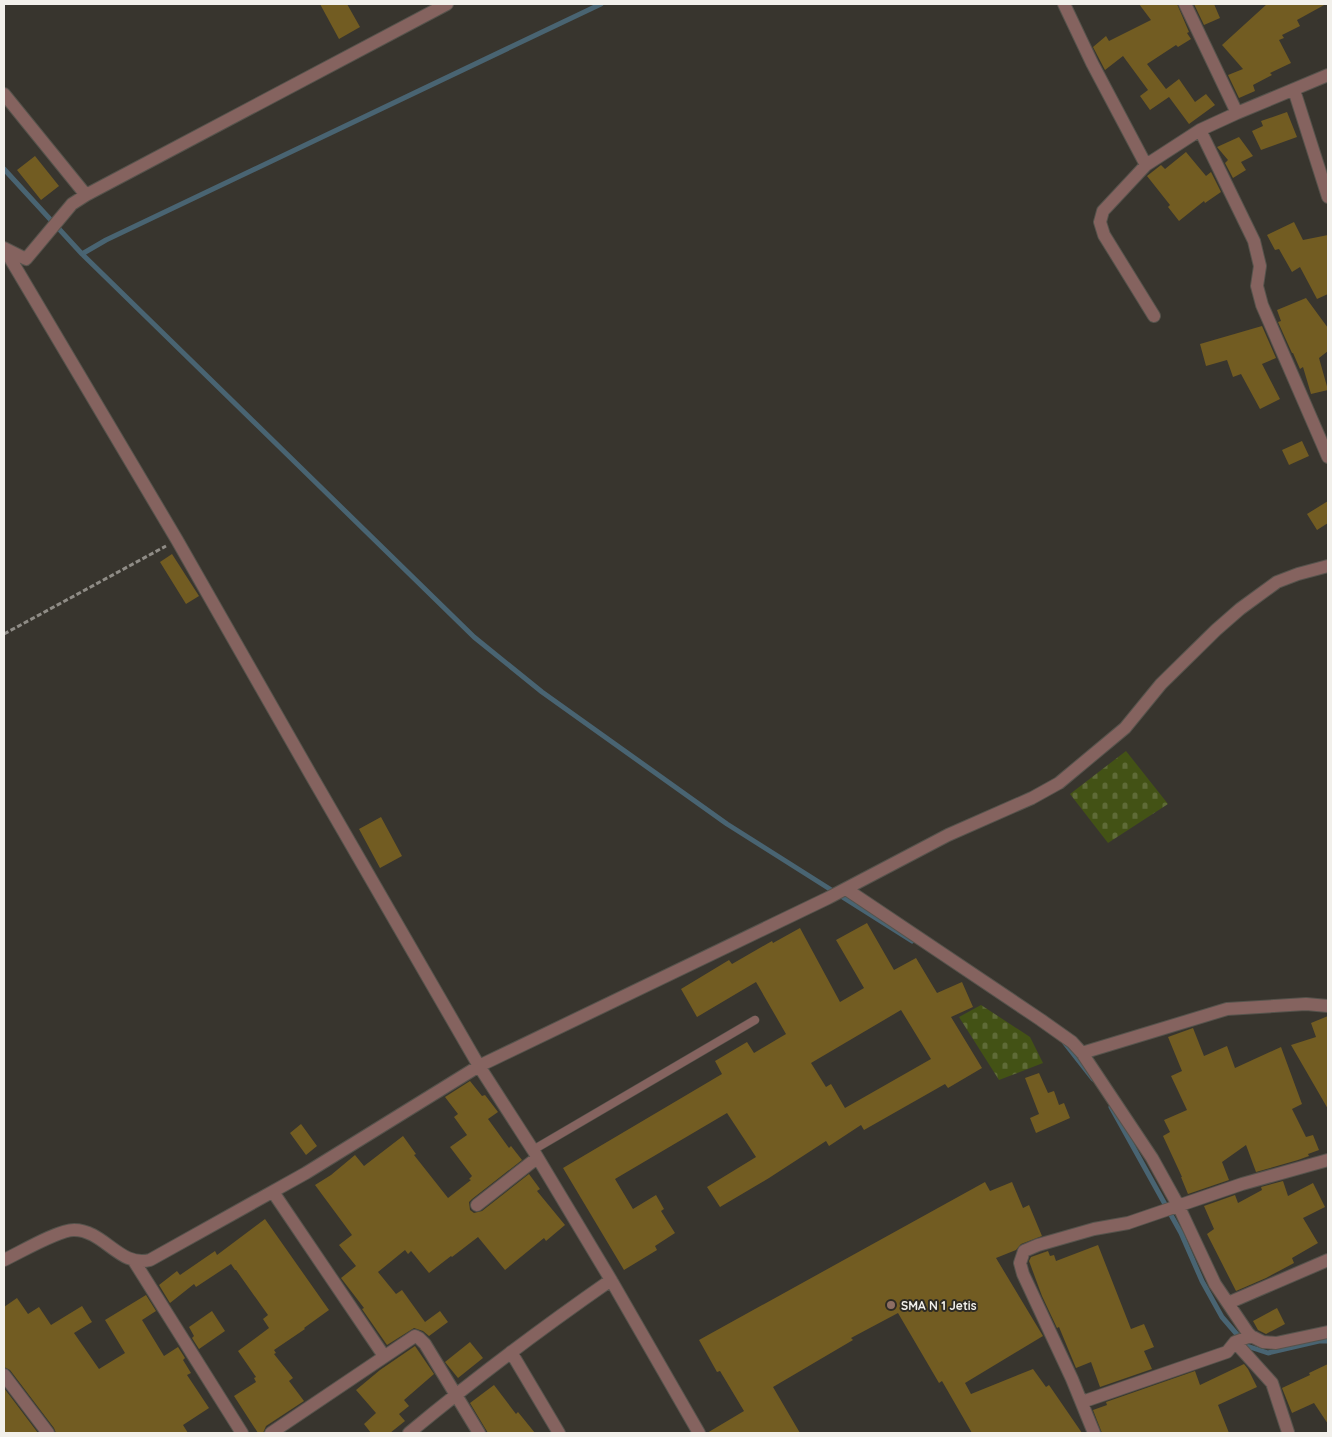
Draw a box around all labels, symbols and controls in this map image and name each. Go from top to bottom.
place label: SMA N 1 Jetis [901,1298,977,1313]
marker: SMA N 1 Jetis [885,1299,897,1311]

